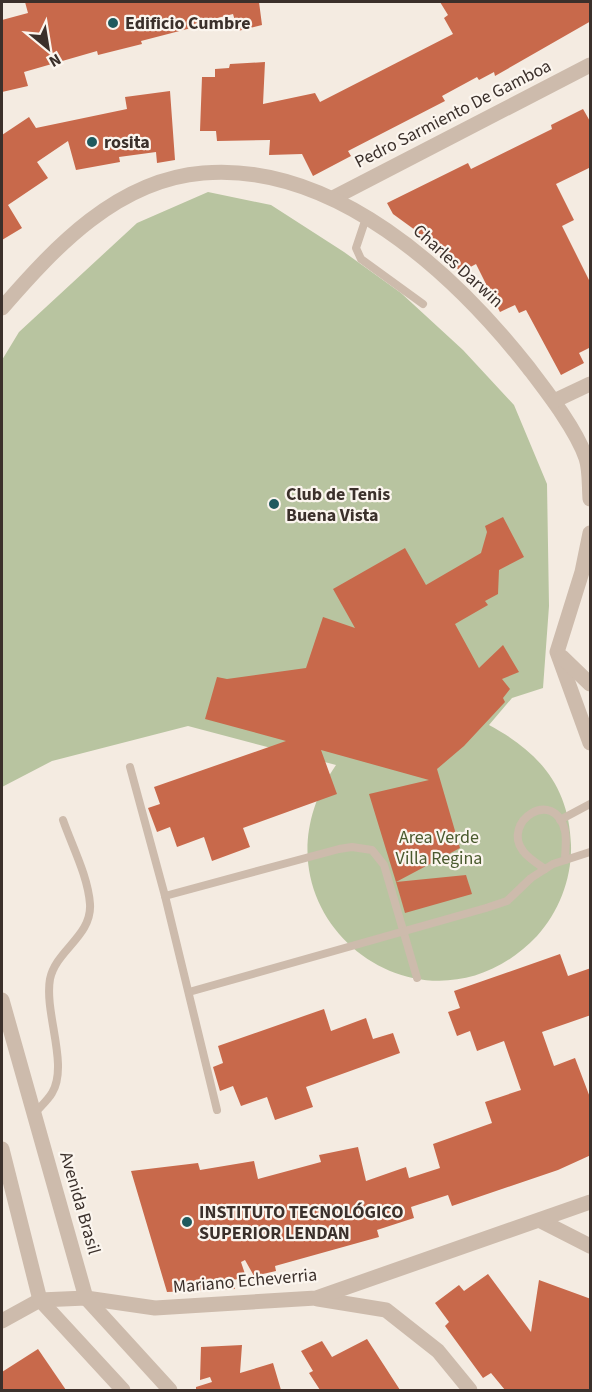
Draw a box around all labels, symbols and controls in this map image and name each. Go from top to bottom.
place label: Edificio Cumbre [125,11,251,36]
marker: Edificio Cumbre [106,16,120,30]
north arrow [18,18,78,78]
text: N [45,48,65,72]
street label: Pedro Sarmiento De Gamboa [350,53,556,175]
place label: rosita [104,130,150,155]
marker: rosita [85,135,99,149]
street label: Charles Darwin [407,219,509,313]
place label: Club de Tenis Buena Vista [286,482,390,528]
marker: Club de Tenis Buena Vista [267,497,281,511]
park label: Area Verde Villa Regina [396,825,482,871]
street label: Avenida Brasil [53,1149,107,1257]
place label: INSTITUTO TECNOLÓGICO SUPERIOR LENDAN [199,1200,404,1246]
marker: INSTITUTO TECNOLÓGICO SUPERIOR LENDAN [180,1215,194,1229]
street label: Mariano Echeverria [172,1262,318,1300]

